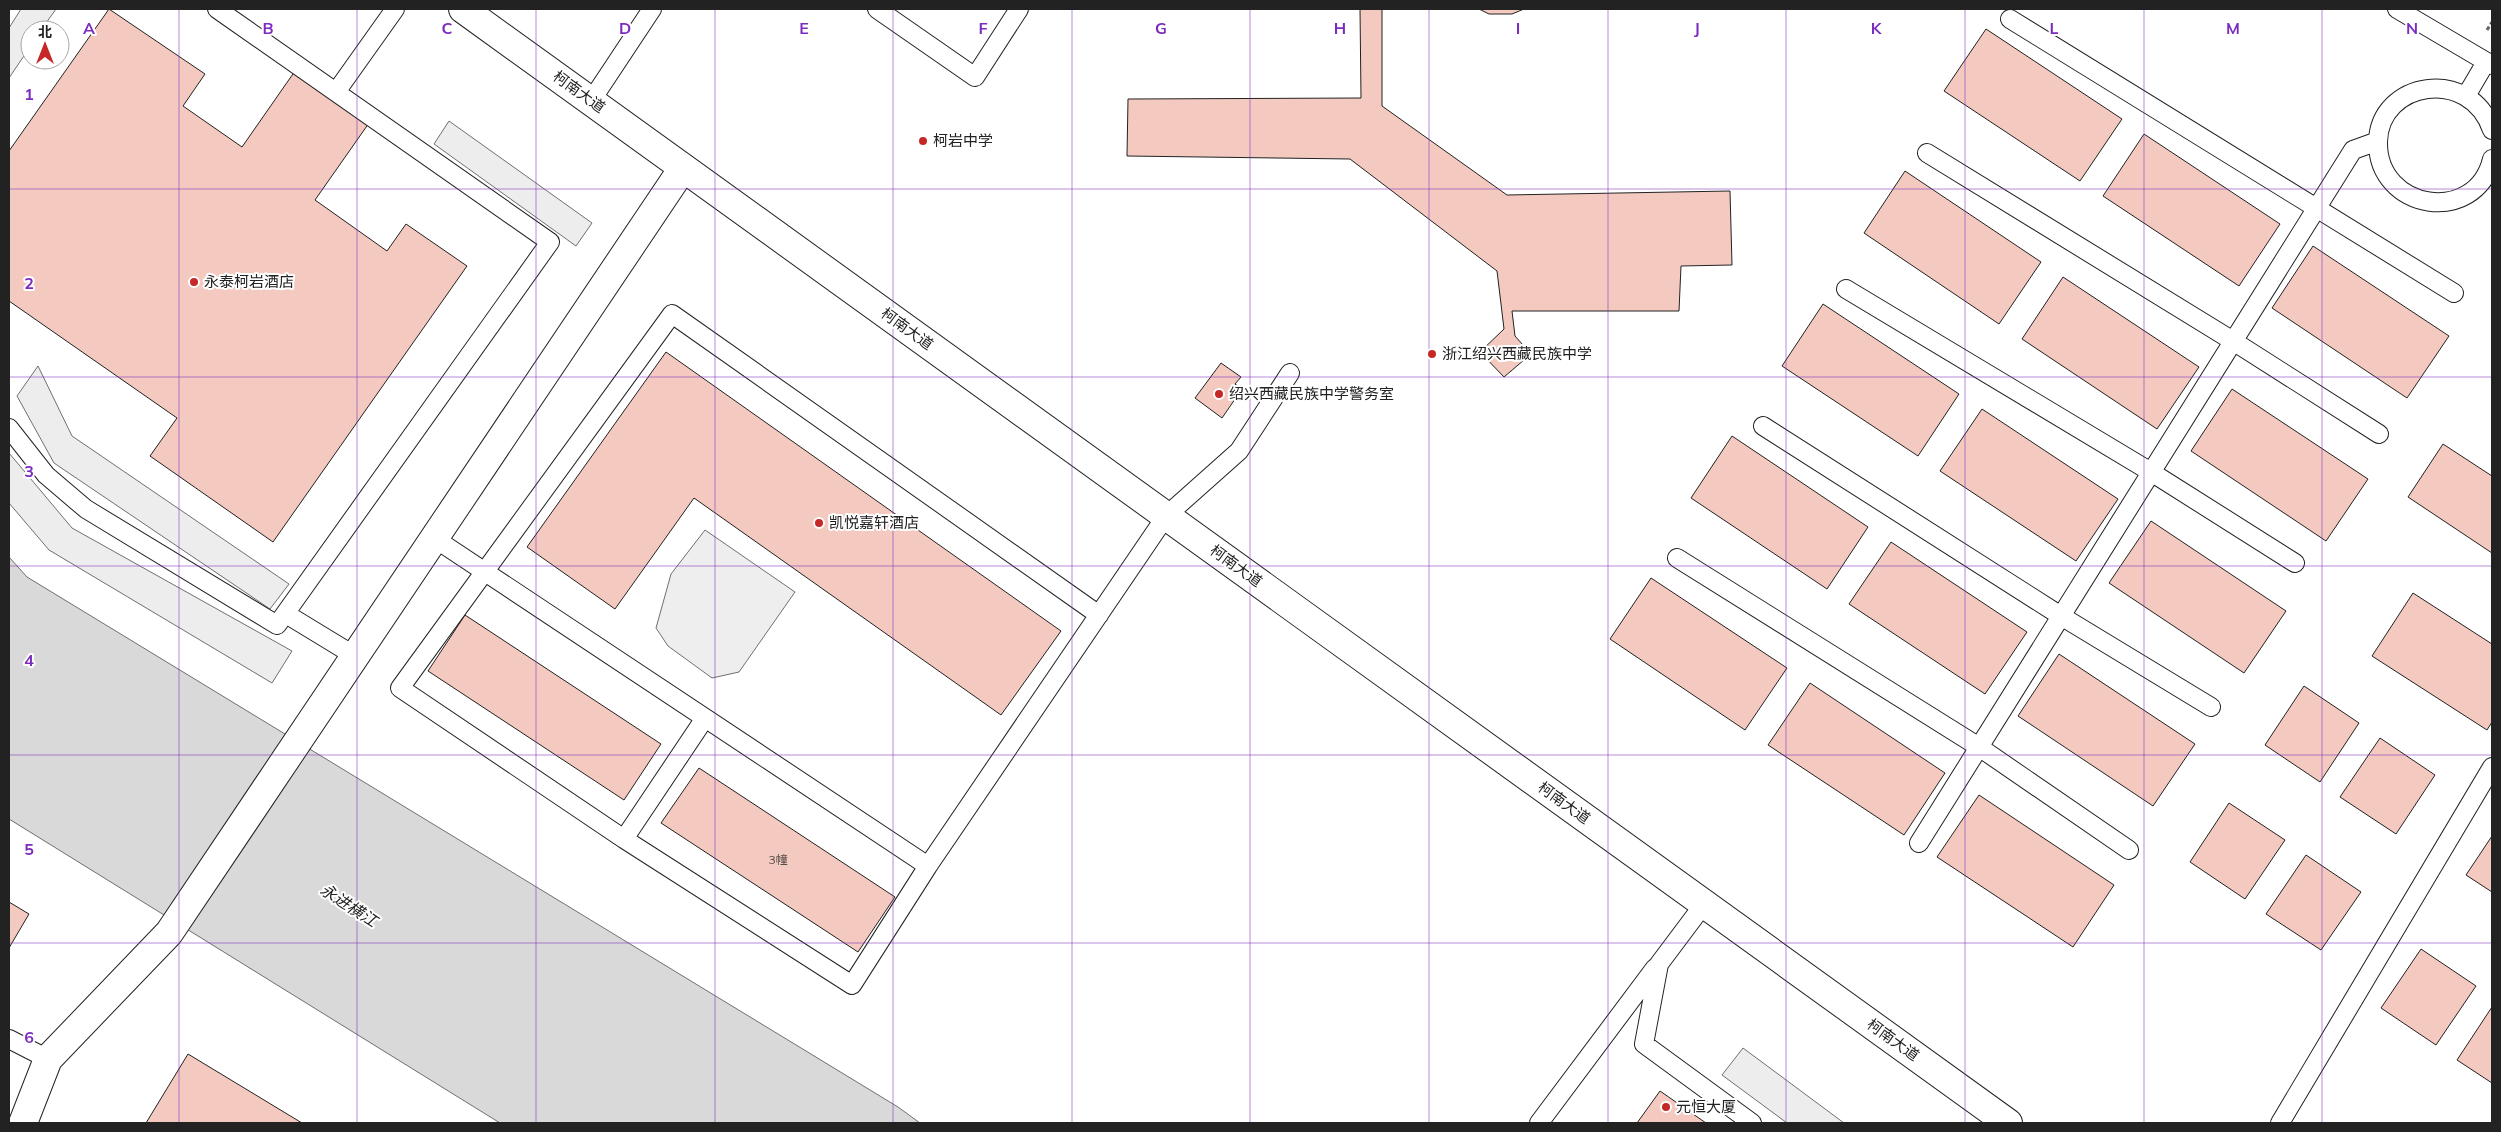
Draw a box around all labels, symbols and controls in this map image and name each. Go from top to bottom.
text: A [83,18,95,38]
text: B [262,18,274,38]
text: C [442,18,453,38]
text: D [619,18,631,38]
text: E [799,18,809,38]
text: F [978,18,988,38]
text: G [1155,18,1167,38]
text: H [1334,18,1346,38]
text: I [1516,18,1520,38]
text: J [1694,18,1700,38]
text: K [1871,18,1883,38]
text: L [2050,18,2059,38]
text: M [2226,18,2240,38]
text: N [2406,18,2418,38]
north arrow [20,20,70,70]
text: 北 [38,23,52,41]
street label: 柯南大道 [549,66,609,117]
text: 1 [24,84,34,104]
place label: 柯岩中学 [933,131,993,150]
marker: 柯岩中学 [917,135,929,147]
place label: 永泰柯岩酒店 [204,272,294,291]
text: 2 [24,273,34,293]
marker: 永泰柯岩酒店 [188,276,200,288]
street label: 柯南大道 [877,303,937,354]
place label: 浙江绍兴西藏民族中学 [1442,344,1592,363]
marker: 浙江绍兴西藏民族中学 [1426,348,1438,360]
place label: 绍兴西藏民族中学警务室 [1229,384,1394,403]
marker: 绍兴西藏民族中学警务室 [1213,388,1225,400]
text: 3 [24,461,34,481]
place label: 凯悦嘉轩酒店 [829,513,919,532]
marker: 凯悦嘉轩酒店 [813,517,825,529]
street label: 柯南大道 [1206,540,1266,591]
text: 4 [24,650,34,670]
street label: 柯南大道 [1534,777,1594,828]
text: 5 [24,839,34,859]
house number: 3幢 [768,852,788,867]
water label: 永进横江 [317,879,383,932]
street label: 柯南大道 [1863,1014,1923,1065]
text: 6 [24,1027,34,1047]
place label: 元恒大厦 [1676,1097,1736,1116]
marker: 元恒大厦 [1660,1101,1672,1113]

